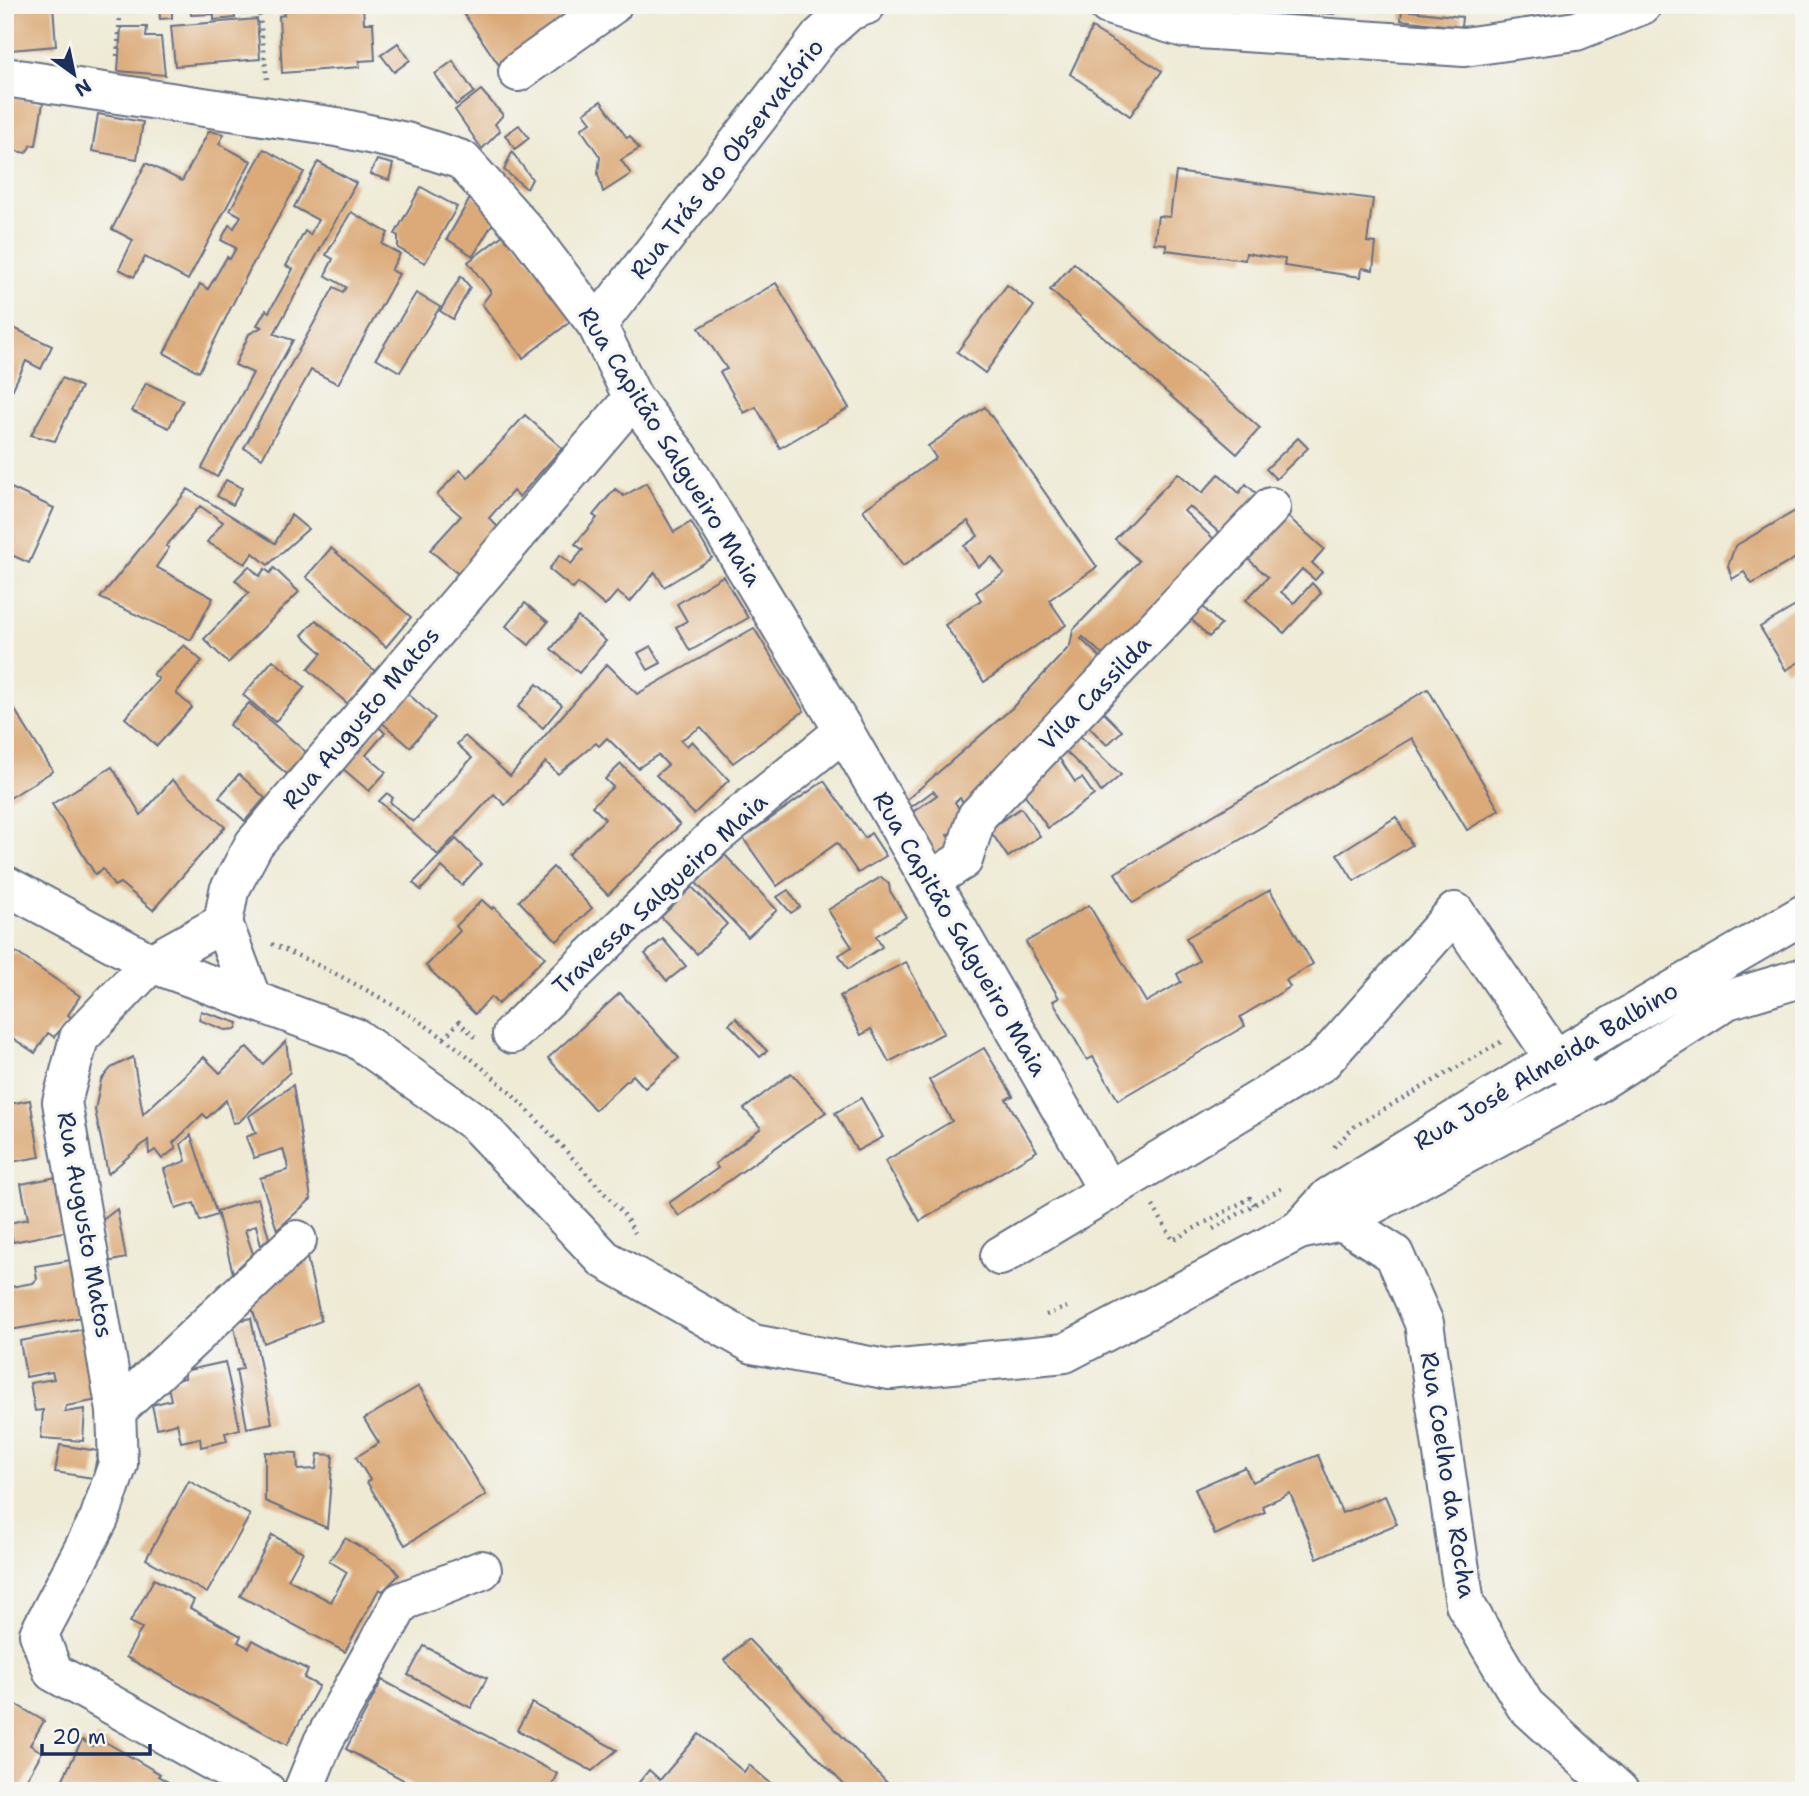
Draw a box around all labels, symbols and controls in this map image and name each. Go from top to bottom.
street label: Rua Trás do Observatório [623,32,831,286]
north arrow [38,38,108,108]
text: N [70,73,96,102]
street label: Rua Capitão Salgueiro Maia [571,301,769,593]
street label: Rua Augusto Matos [275,620,447,816]
street label: Vila Cassilda [1032,628,1158,758]
street label: Travessa Salgueiro Maia [546,786,774,1002]
street label: Rua Capitão Salgueiro Maia [865,786,1055,1082]
street label: Rua José Almeida Balbino [1408,974,1684,1158]
street label: Rua Augusto Matos [49,1109,121,1341]
street label: Rua Coelho da Rocha [1413,1349,1483,1601]
scale bar [42,1712,150,1756]
text: 20 m [52,1723,106,1751]

